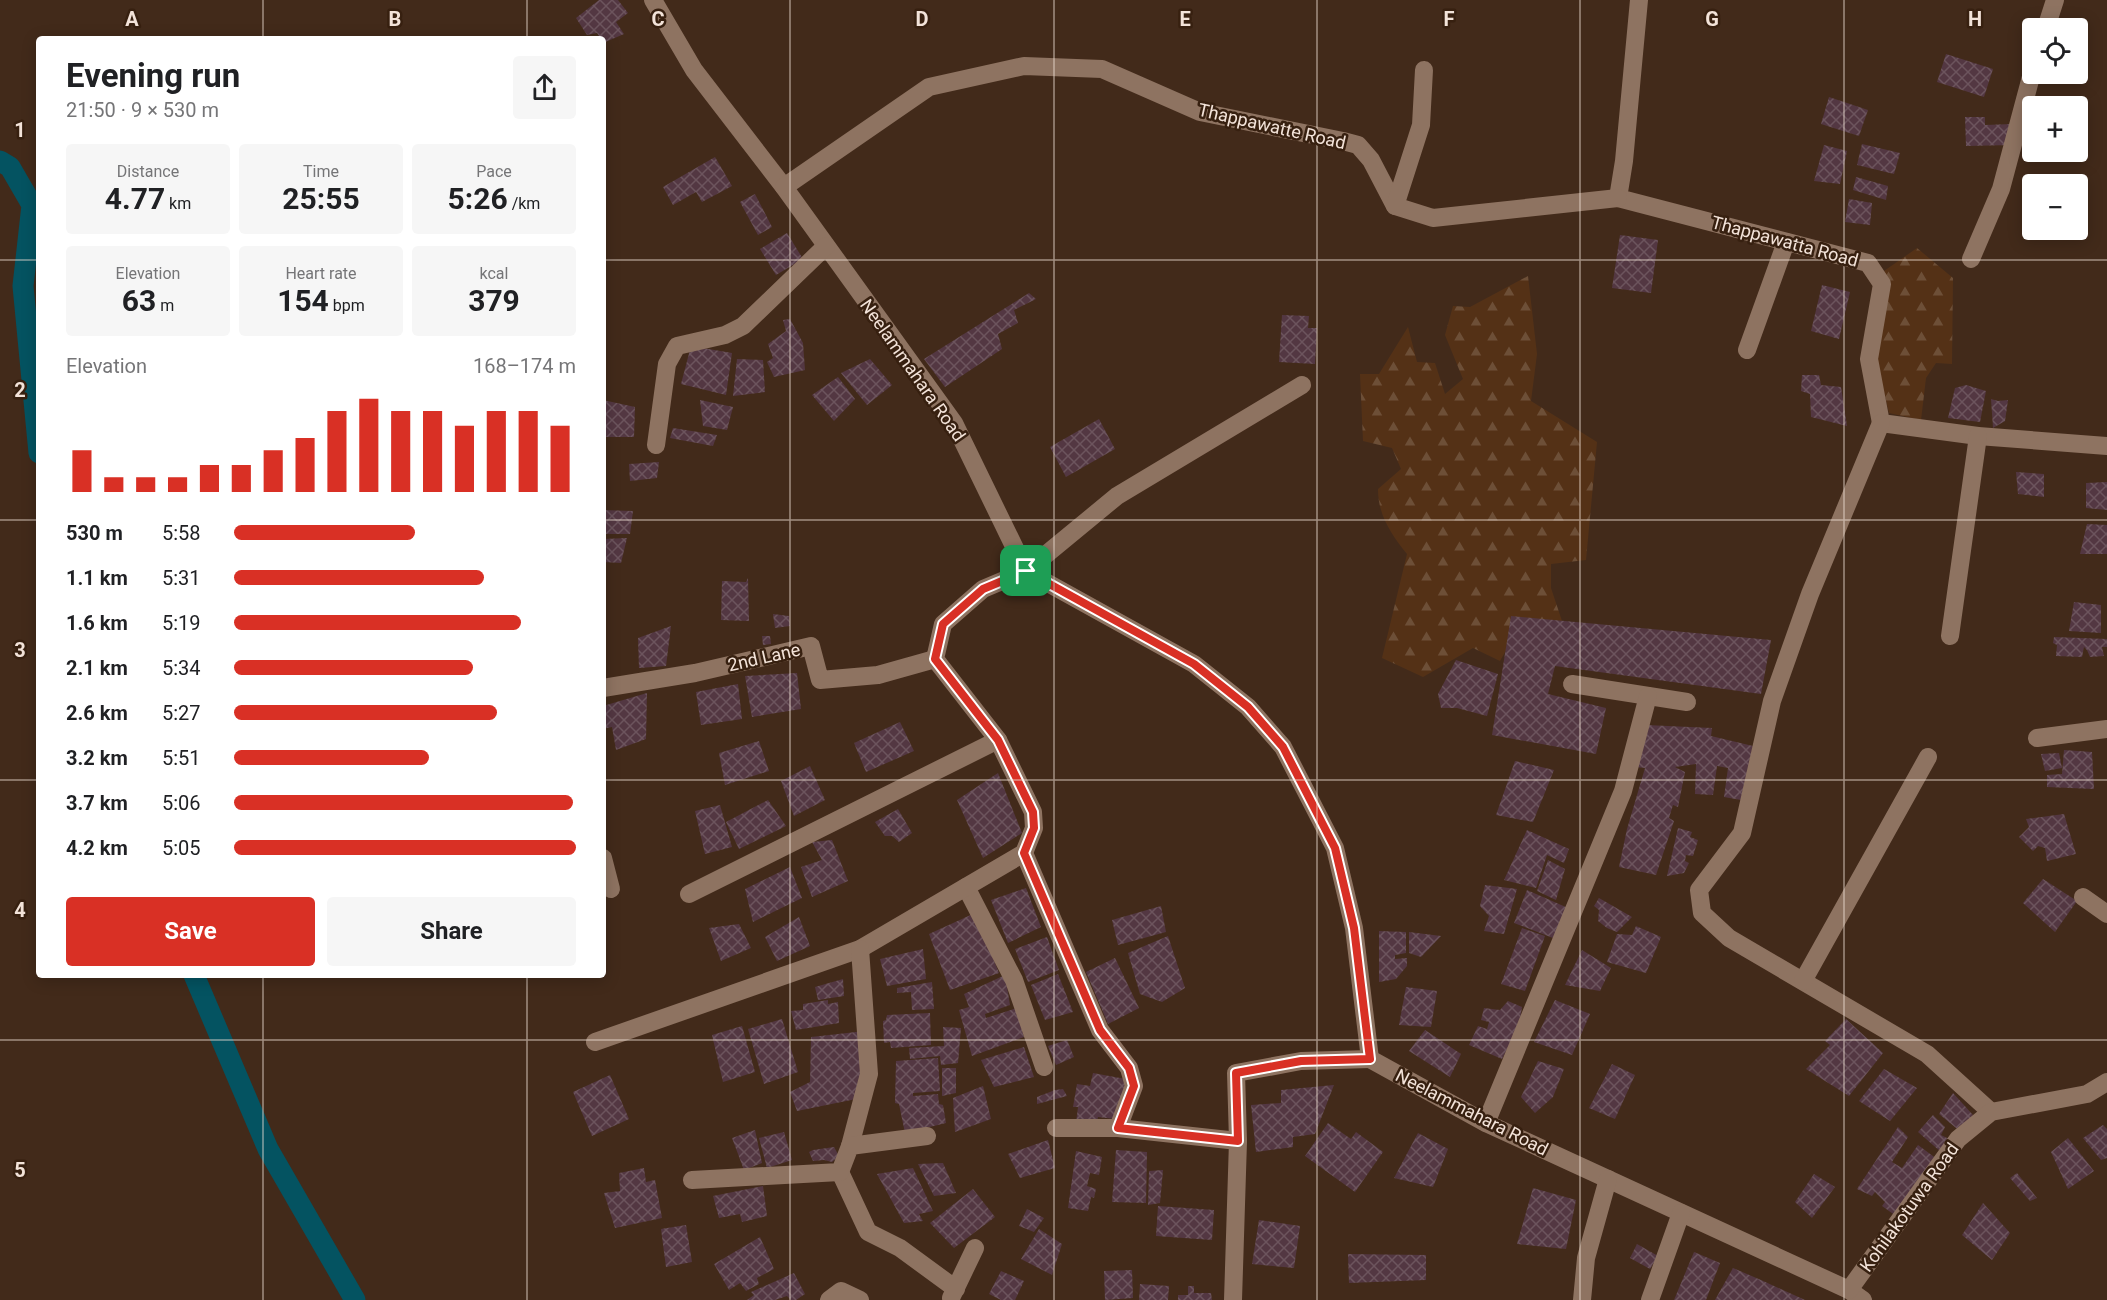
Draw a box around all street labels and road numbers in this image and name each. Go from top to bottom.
street label: Thappawatte Road [1196,99,1348,153]
street label: Thappawatta Road [1709,211,1861,271]
street label: Neelammahara Road [856,295,970,445]
street label: 2nd Lane [726,638,802,676]
street label: Neelammahara Road [1392,1064,1552,1160]
street label: Kohilakotuwa Road [1855,1139,1963,1275]

